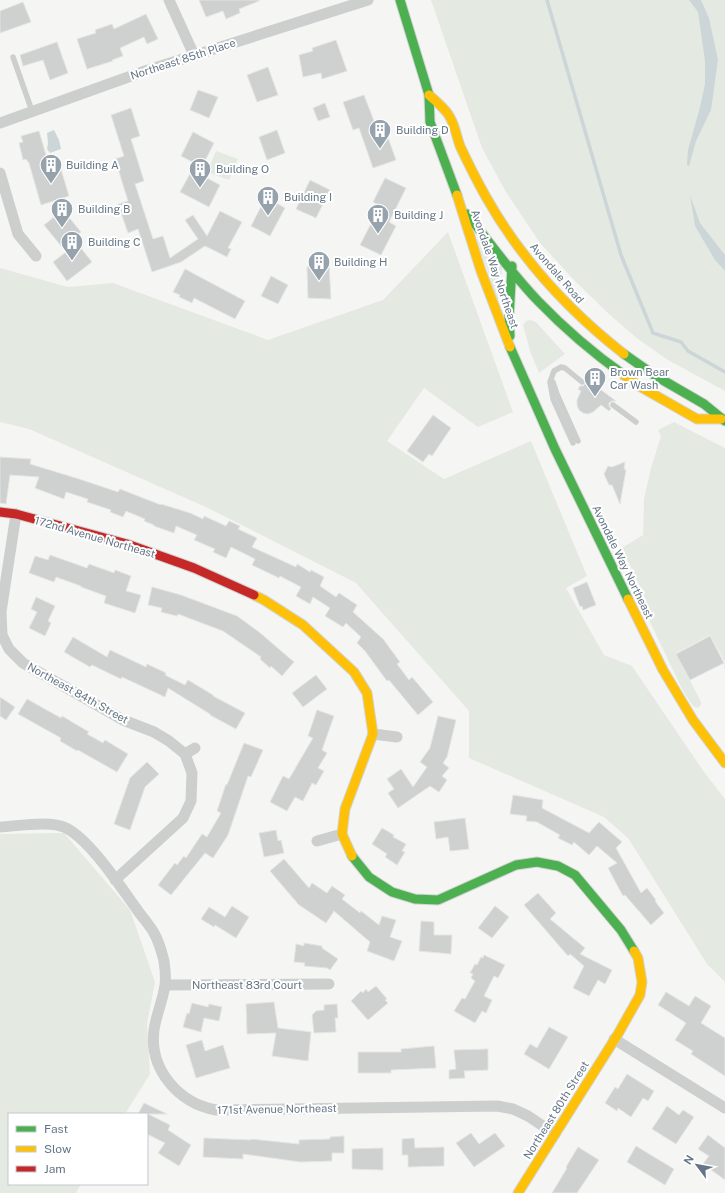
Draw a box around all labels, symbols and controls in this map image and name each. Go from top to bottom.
street label: Northeast 85th Place [129,36,237,82]
building icon: Building D [367,117,393,150]
place label: Building D [396,124,449,136]
building icon: Building A [38,152,64,185]
building icon: Building O [187,156,213,189]
place label: Building A [66,159,119,171]
place label: Building O [216,163,269,175]
building icon: Building I [255,184,281,217]
place label: Building I [284,191,332,203]
building icon: Building B [49,196,75,229]
building icon: Building J [365,202,391,235]
place label: Building B [78,203,130,215]
street label: Avondale Way Northeast [469,208,521,330]
place label: Building J [394,209,443,221]
building icon: Building C [59,229,85,262]
place label: Building C [88,236,141,248]
street label: Avondale Road [528,240,586,306]
building icon: Building H [306,249,332,282]
place label: Building H [334,256,387,268]
building icon: Brown Bear Car Wash [582,365,608,398]
place label: Brown Bear Car Wash [610,366,669,391]
street label: Avondale Way Northeast [590,503,656,621]
street label: 172nd Avenue Northeast [33,514,157,560]
street label: Northeast 84th Street [26,660,130,726]
street label: Northeast 83rd Court [192,979,302,991]
street label: Northeast 80th Street [521,1059,591,1161]
street label: 171st Avenue Northeast [217,1102,337,1116]
legend [8,1113,148,1185]
text: Fast [44,1122,69,1136]
text: Slow [44,1142,72,1156]
north arrow [677,1145,717,1185]
text: N [681,1153,696,1167]
text: Jam [44,1162,66,1176]

